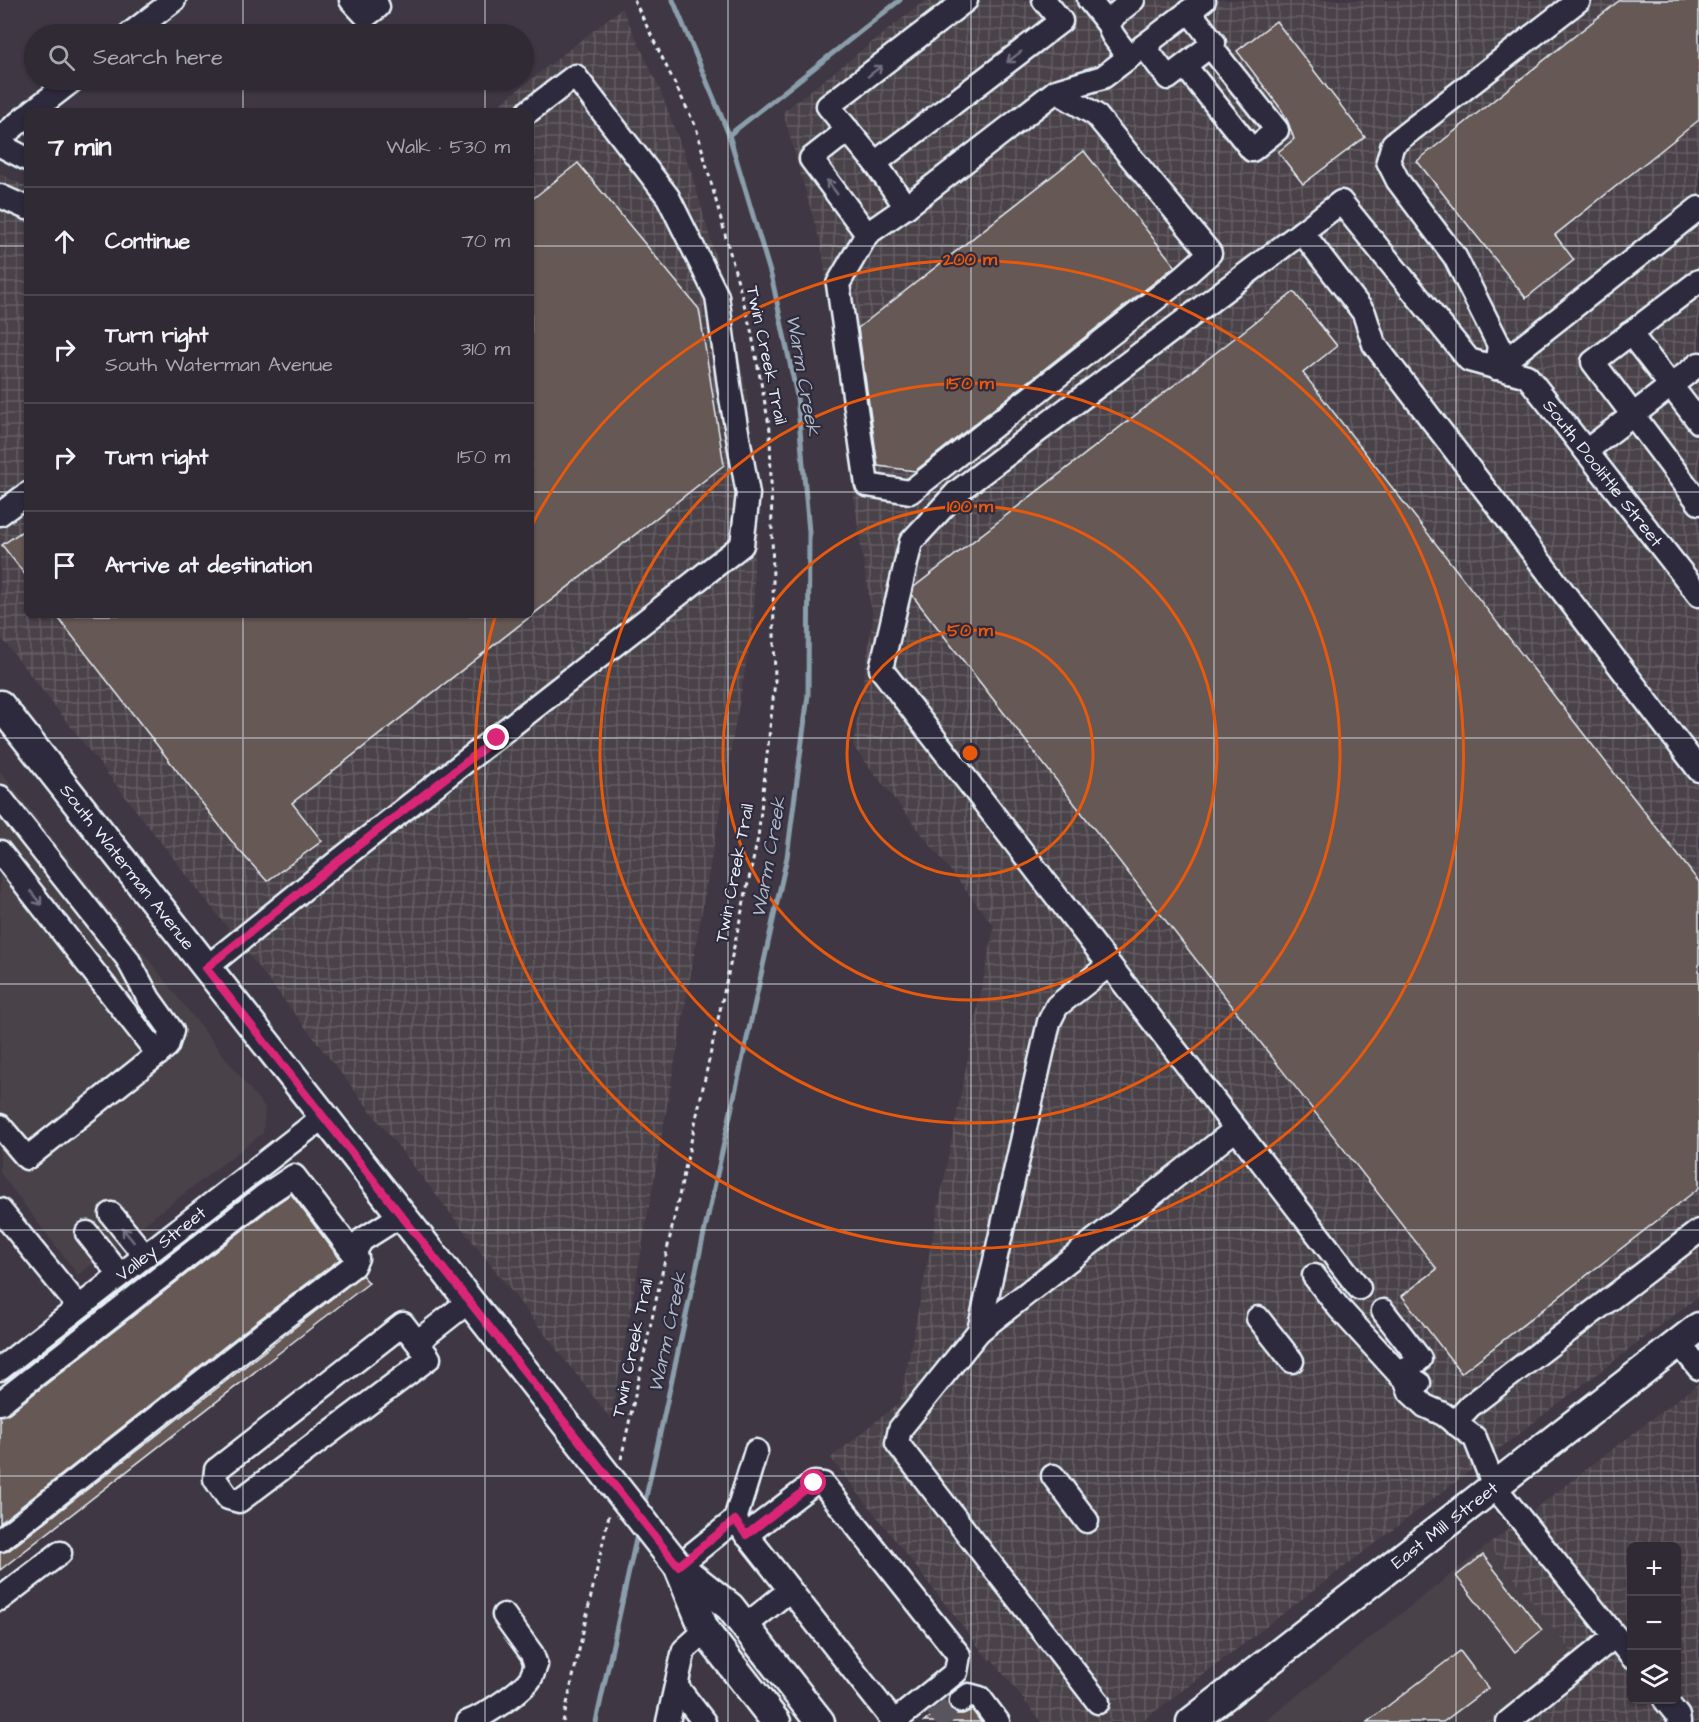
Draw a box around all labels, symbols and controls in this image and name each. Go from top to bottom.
search box [24,24,534,90]
icon: search [45,41,78,74]
text: Search here [93,42,223,73]
one-way arrow [1007,51,1023,63]
one-way arrow [866,64,882,77]
text: 7 min [48,129,112,165]
text: Walk · 530 m [386,133,510,161]
one-way arrow [826,180,838,196]
icon: ahead [48,225,81,258]
text: Continue [105,226,190,257]
text: 70 m [462,227,510,255]
text: 200 m [942,247,998,272]
street label: Twin Creek Trail [740,284,793,427]
water label: Warm Creek [779,312,828,439]
text: Turn right [105,320,208,351]
icon: right [48,333,81,366]
text: 310 m [461,335,510,363]
text: South Waterman Avenue [105,351,333,379]
text: 150 m [946,371,995,396]
street label: South Doolittle Street [1537,394,1669,553]
icon: right [48,441,81,474]
text: Turn right [105,442,208,473]
text: 150 m [457,443,510,471]
text: 100 m [947,494,994,519]
icon: arrive [48,549,81,582]
text: Arrive at destination [105,550,312,581]
text: 50 m [947,618,994,643]
route end [483,724,509,750]
centre of rings [960,743,980,763]
street label: South Waterman Avenue [54,779,201,956]
water label: Warm Creek [745,794,794,920]
street label: Twin Creek Trail [709,801,760,945]
one-way arrow [29,890,42,906]
street label: Valley Street [111,1200,212,1287]
one-way arrow [121,1227,134,1243]
water label: Warm Creek [642,1269,695,1395]
street label: Twin Creek Trail [606,1276,659,1420]
route start [800,1469,826,1495]
street label: East Mill Street [1386,1475,1504,1575]
map controls [1627,1542,1681,1704]
button: + [1627,1542,1681,1596]
button: − [1627,1596,1681,1650]
button: layers [1627,1650,1681,1704]

